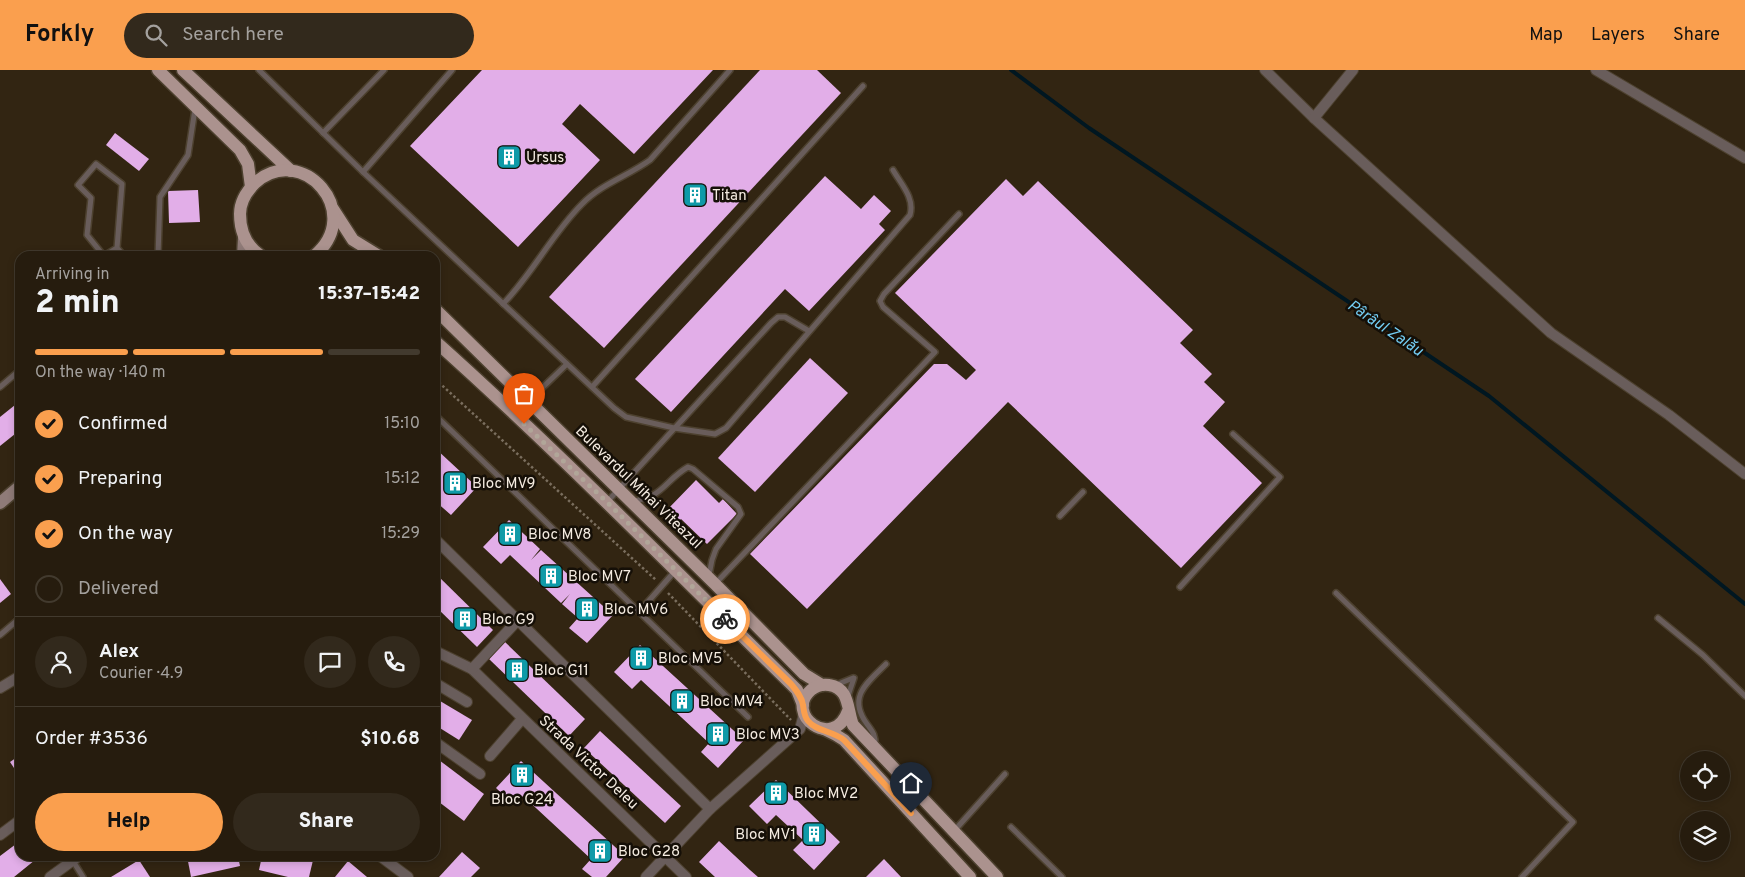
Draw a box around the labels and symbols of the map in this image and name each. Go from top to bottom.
building icon: Ursus [496,144,522,170]
place label: Ursus [526,149,564,168]
building icon: Titan [682,182,708,208]
place label: Titan [712,187,747,206]
water label: Pârâul Zalău [1343,296,1427,361]
pin [503,373,545,424]
street label: Bulevardul Mihai Viteazul [571,422,705,554]
building icon: Bloc MV9 [442,470,468,496]
place label: Bloc MV9 [472,475,536,494]
building icon: Bloc MV8 [497,521,523,547]
place label: Bloc MV8 [528,526,591,545]
building icon: Bloc MV7 [538,563,564,589]
place label: Bloc MV7 [568,568,631,587]
courier [700,594,750,644]
building icon: Bloc MV6 [574,596,600,622]
place label: Bloc MV6 [604,601,668,620]
building icon: Bloc G9 [452,606,478,632]
place label: Bloc G9 [482,611,535,630]
building icon: Bloc MV5 [628,645,654,671]
place label: Bloc MV5 [658,650,722,669]
building icon: Bloc G11 [504,657,530,683]
place label: Bloc G11 [534,662,589,681]
building icon: Bloc MV4 [669,688,695,714]
place label: Bloc MV4 [700,693,763,712]
street label: Strada Victor Deleu [534,712,642,814]
building icon: Bloc MV3 [705,721,731,747]
place label: Bloc MV3 [736,726,800,745]
building icon: Bloc G24 [509,762,535,788]
pin [890,762,932,813]
building icon: Bloc MV2 [763,780,789,806]
place label: Bloc MV2 [794,785,858,804]
place label: Bloc G24 [491,791,553,810]
building icon: Bloc MV1 [801,821,827,847]
place label: Bloc MV1 [735,826,796,845]
building icon: Bloc G28 [587,838,613,864]
place label: Bloc G28 [618,843,680,862]

